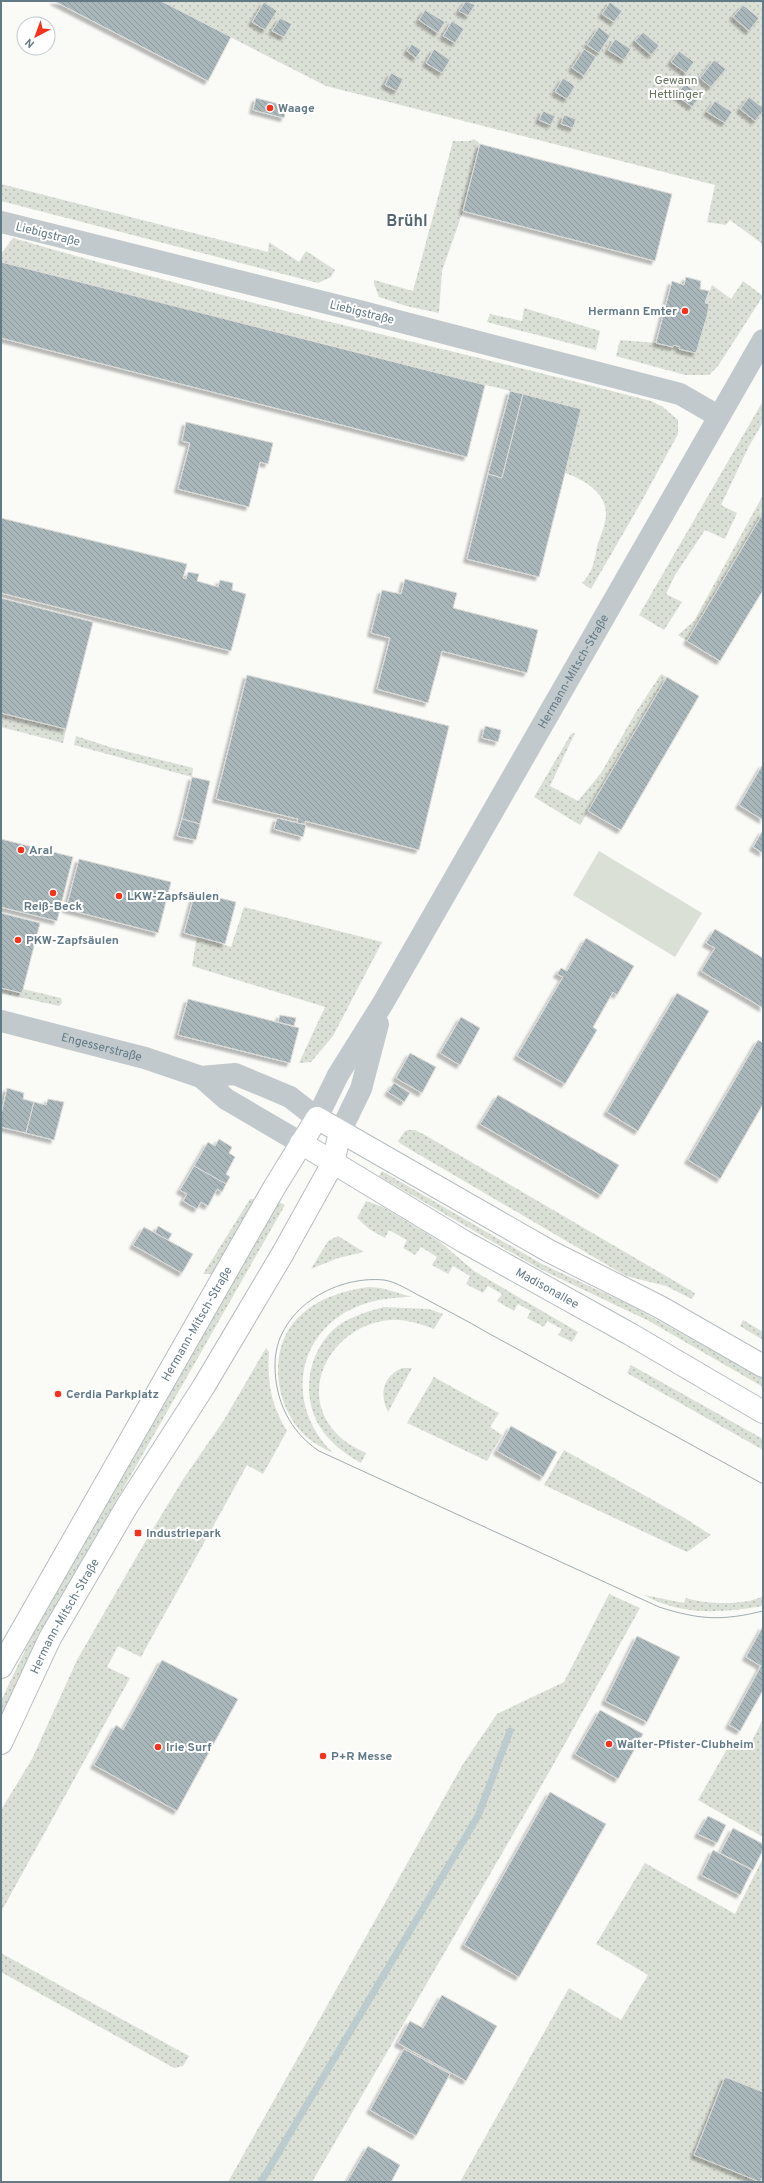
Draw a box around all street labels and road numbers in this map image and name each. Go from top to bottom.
street label: Liebigstraße [14,219,82,251]
street label: Liebigstraße [328,297,396,329]
street label: Hermann-Mitsch-Straße [535,612,613,732]
street label: Engesserstraße [59,1030,144,1066]
street label: Hermann-Mitsch-Straße [158,1264,237,1385]
street label: Madisonallee [512,1265,582,1313]
street label: Hermann-Mitsch-Straße [27,1556,104,1677]

